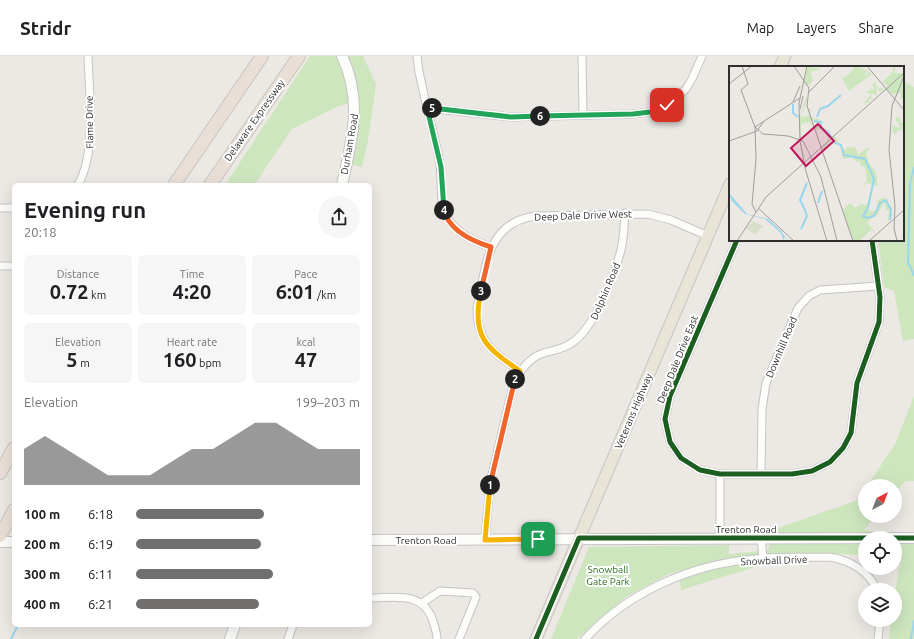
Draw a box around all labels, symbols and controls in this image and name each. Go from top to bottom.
text: Stridr [20,17,71,39]
text: Map [747,20,774,36]
text: Layers [796,20,836,36]
text: Share [858,20,894,36]
inset map [729,66,904,241]
street label: Delaware Expressway [222,77,287,163]
pin [650,88,684,122]
icon: check [656,94,678,116]
street label: Flame Drive [84,95,95,149]
pin: 5 [422,98,442,118]
text: 5 [429,102,435,114]
pin: 6 [530,106,550,126]
text: 6 [537,110,543,122]
street label: Durham Road [339,113,360,175]
button: share [318,196,360,238]
text: Evening run [24,197,146,222]
pin: 4 [434,200,454,220]
text: 4 [441,204,447,216]
street label: Deep Dale Drive West [534,208,632,223]
text: 20:18 [24,225,57,239]
street label: Dolphin Road [589,261,622,321]
text: Distance [57,268,99,280]
text: Time [180,268,204,280]
text: Pace [294,268,318,280]
text: 0.72 [50,280,89,303]
text: 4:20 [173,280,211,303]
text: 6:01 [276,280,315,303]
pin: 3 [471,281,491,301]
text: 3 [478,285,484,297]
text: km [89,289,106,301]
text: /km [315,289,336,301]
street label: Deep Dale Drive East [655,314,700,405]
street label: Downhill Road [764,315,799,379]
text: Elevation [55,336,101,348]
text: Heart rate [167,336,217,348]
text: kcal [297,336,316,348]
text: 5 [66,348,78,371]
text: 160 [163,348,196,371]
text: 47 [295,348,317,371]
text: m [78,357,90,369]
text: bpm [196,357,221,369]
pin: 2 [505,369,525,389]
street label: Veterans Highway [613,372,654,451]
text: 2 [512,373,518,385]
text: Elevation [24,395,78,409]
text: 199–203 m [295,395,360,409]
pin: 1 [480,475,500,495]
text: 1 [487,479,493,491]
north arrow [858,479,902,523]
map controls [858,479,902,627]
text: 100 m [24,507,60,521]
text: 6:18 [88,507,113,521]
pin [521,522,555,556]
street label: Trenton Road [715,524,777,535]
icon: arrive [527,528,549,550]
button: locate [858,531,902,575]
street label: Trenton Road [395,535,457,546]
text: 200 m [24,537,60,551]
text: 6:19 [88,537,113,551]
street label: Snowball Drive [740,554,808,567]
park label: Snowball Gate Park [586,564,630,587]
text: 300 m [24,567,60,581]
text: 6:11 [88,567,113,581]
button: layers [858,583,902,627]
text: 400 m [24,597,60,611]
text: 6:21 [88,597,113,611]

